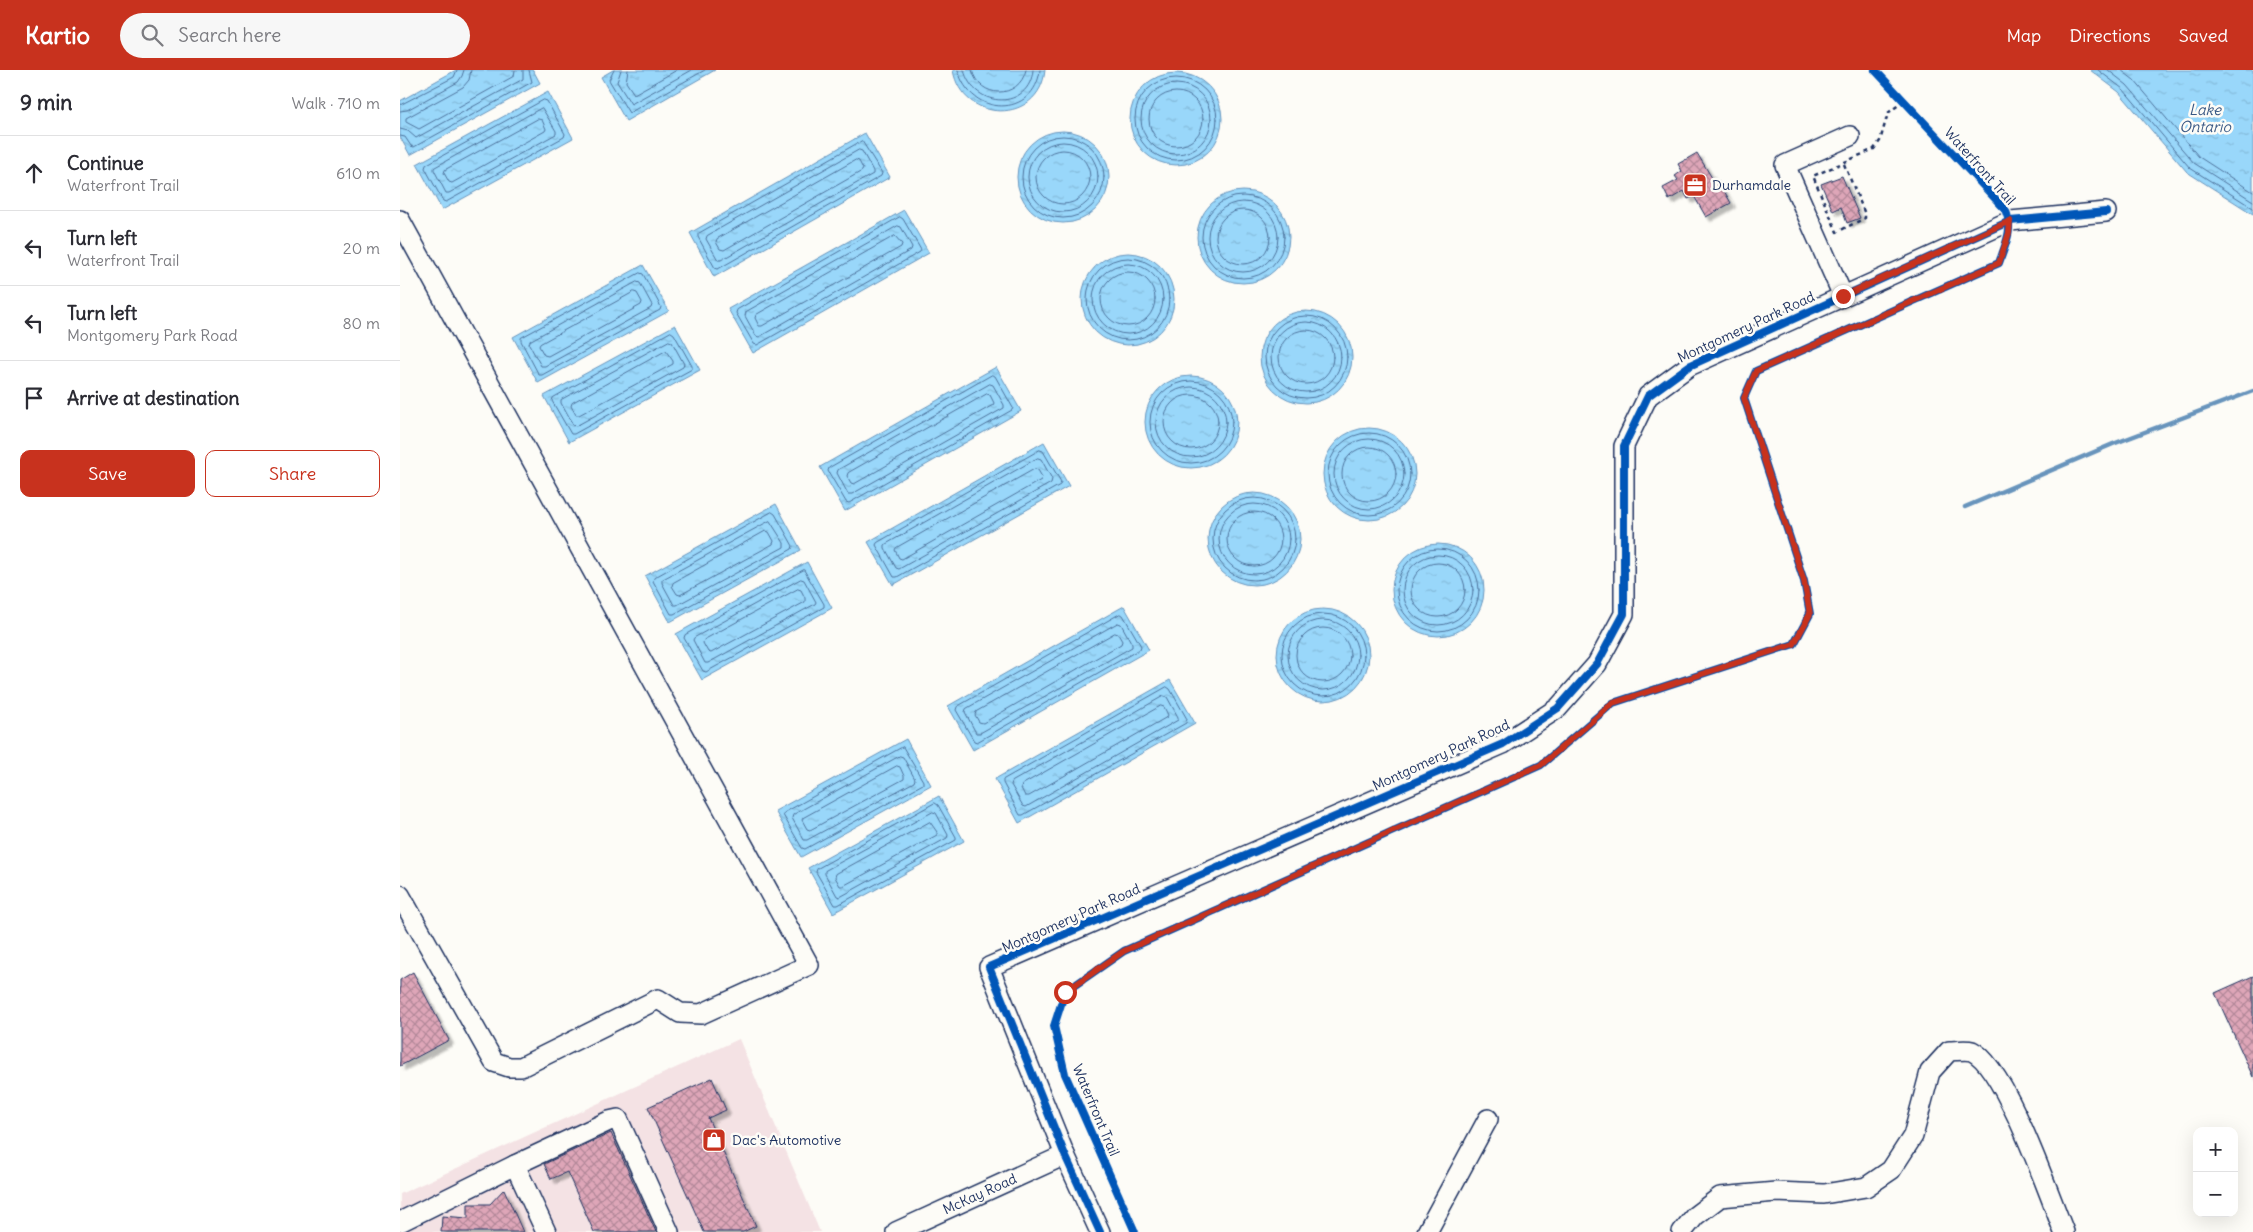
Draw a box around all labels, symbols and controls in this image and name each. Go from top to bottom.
search box [120,13,470,58]
text: Kartio [25,20,90,50]
icon: search [138,21,166,49]
text: Search here [178,23,281,47]
text: Map [2006,24,2041,47]
text: Directions [2069,24,2151,47]
text: Saved [2179,24,2228,47]
text: 9 min [20,89,72,116]
text: Walk · 710 m [291,93,380,113]
water label: Lake Ontario [2179,100,2232,136]
street label: Waterfront Trail [1940,123,2020,209]
text: Continue [67,151,144,175]
icon: ahead [20,159,48,187]
text: 610 m [336,163,380,183]
office icon: Durhamdale [1682,172,1708,198]
text: Waterfront Trail [67,175,179,195]
place label: Durhamdale [1712,176,1791,194]
text: Turn left [67,226,137,250]
icon: left [20,234,48,262]
text: 20 m [343,238,380,258]
text: Waterfront Trail [67,250,179,270]
route end [1832,285,1855,308]
street label: Montgomery Park Road [1674,287,1818,367]
text: Turn left [67,301,137,325]
icon: left [20,309,48,337]
text: 80 m [342,313,380,333]
text: Montgomery Park Road [67,325,238,345]
icon: arrive [20,384,48,412]
text: Arrive at destination [67,386,240,410]
button: Save [20,450,195,497]
button: Share [205,450,380,497]
street label: Montgomery Park Road [1369,715,1513,795]
street label: Montgomery Park Road [999,879,1143,957]
route start [1054,981,1077,1004]
street label: Waterfront Trail [1069,1061,1123,1159]
shop icon: Dac's Automotive [701,1127,727,1153]
map controls [2193,1127,2238,1217]
button: + [2193,1127,2238,1172]
place label: Dac's Automotive [732,1131,841,1149]
street label: McKay Road [940,1169,1019,1218]
button: − [2193,1172,2238,1217]

